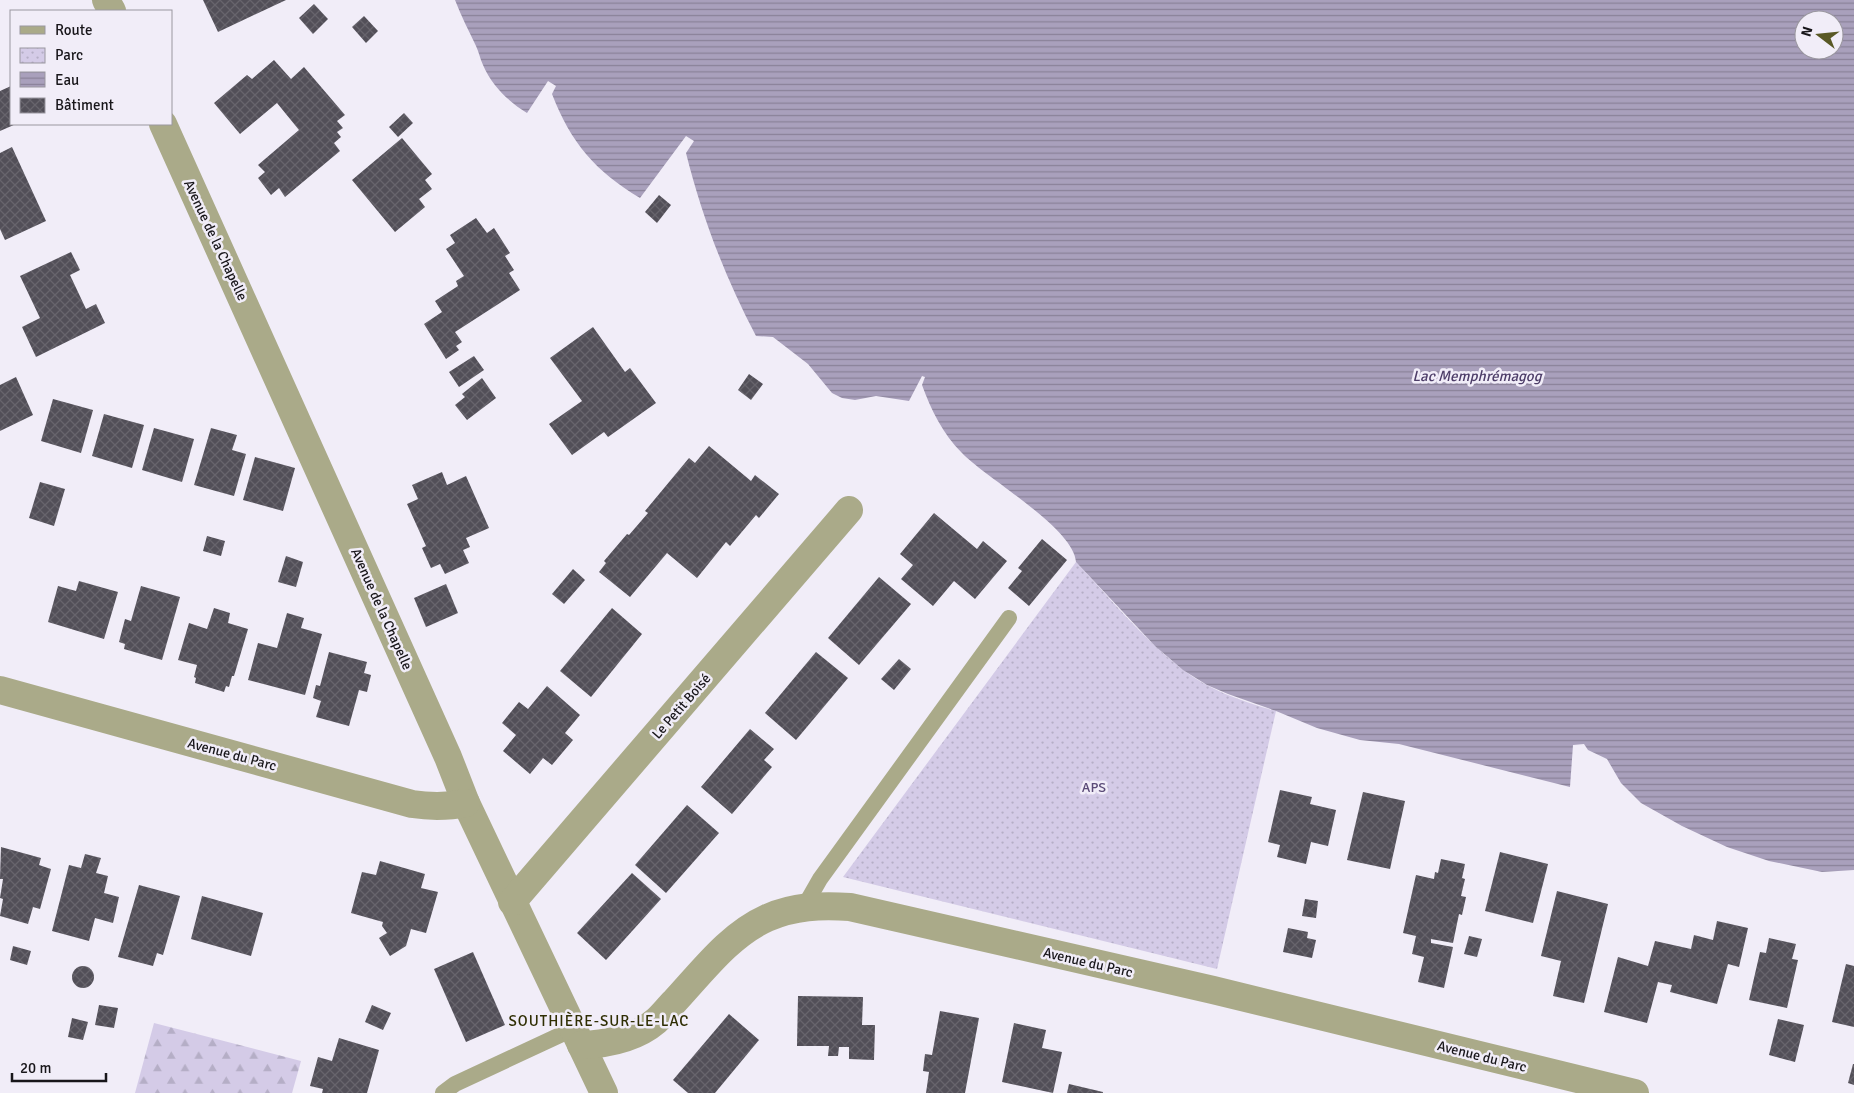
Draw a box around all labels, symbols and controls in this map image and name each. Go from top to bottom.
legend [10,10,172,125]
north arrow [1794,10,1844,60]
text: Route [55,21,92,39]
text: N [1797,25,1816,39]
text: Parc [55,46,83,64]
text: Eau [55,71,79,89]
text: Bâtiment [55,96,114,114]
street label: Avenue de la Chapelle [180,177,251,303]
water label: Lac Memphrémagog [1412,367,1543,385]
street label: Avenue de la Chapelle [347,546,416,673]
street label: Le Petit Boisé [648,670,714,742]
street label: Avenue du Parc [186,734,279,775]
park label: APS [1082,779,1106,796]
street label: Avenue du Parc [1042,944,1135,981]
district label: SOUTHIÈRE-SUR-LE-LAC [509,1011,689,1030]
street label: Avenue du Parc [1436,1037,1529,1076]
scale bar [12,1050,106,1082]
text: 20 m [20,1059,51,1077]

